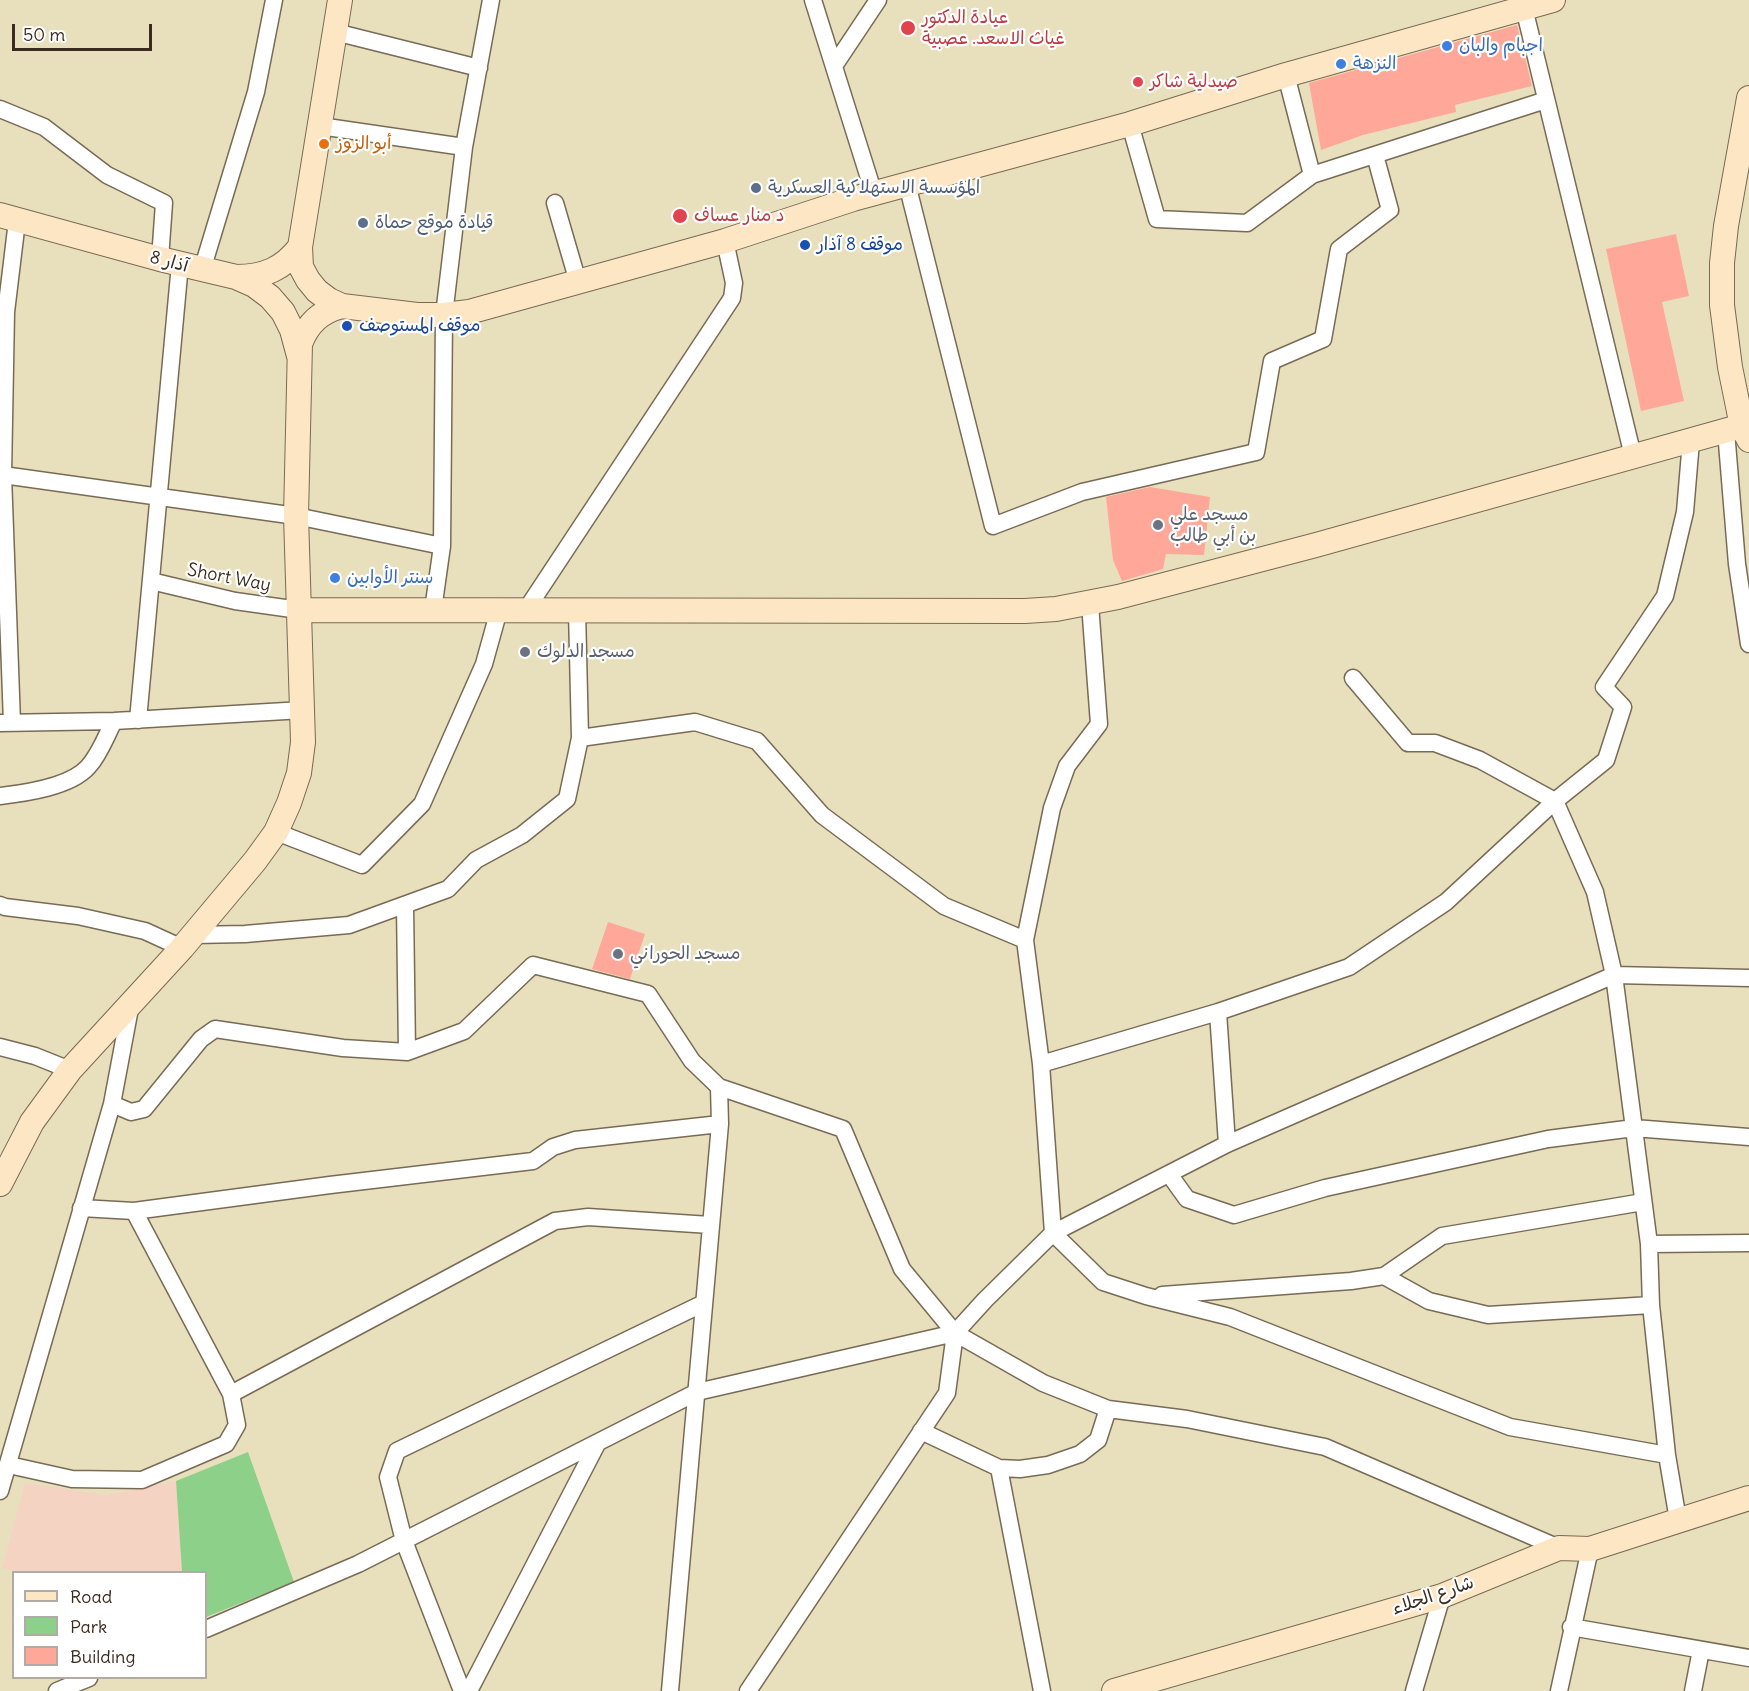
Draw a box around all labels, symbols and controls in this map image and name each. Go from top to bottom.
place label: عيادة الدكتور غياث الاسعد. عصبية [922,7,1065,50]
scale bar [15,12,154,50]
marker: عيادة الدكتور غياث الاسعد. عصبية [899,19,917,37]
text: 50 m [23,23,65,46]
place label: اجبام والبان [1459,35,1543,57]
marker: اجبام والبان [1440,39,1454,53]
place label: النزهة [1353,53,1396,75]
marker: النزهة [1334,57,1348,71]
place label: صيدلية شاكر [1150,71,1238,93]
marker: صيدلية شاكر [1131,75,1145,89]
place label: أبو الزوز [336,133,392,155]
marker: أبو الزوز [317,137,331,151]
place label: المؤسسة الاستهلاكية العسكرية [768,177,980,199]
marker: المؤسسة الاستهلاكية العسكرية [749,181,763,195]
place label: د منار عساف [694,205,784,227]
marker: د منار عساف [671,207,689,225]
place label: قيادة موقع حماة [375,212,494,234]
marker: قيادة موقع حماة [356,216,370,230]
place label: موقف 8 آذار [817,234,903,256]
marker: موقف 8 آذار [798,238,812,252]
street label: 8 آذار [147,247,191,277]
place label: موقف المستوصف [359,315,480,337]
marker: موقف المستوصف [340,319,354,333]
place label: مسجد علي بن أبي طالب [1170,504,1256,546]
marker: مسجد علي بن أبي طالب [1151,518,1165,532]
street label: Short Way [186,559,272,597]
place label: سنتر الأوابين [347,567,434,589]
marker: سنتر الأوابين [328,571,342,585]
place label: مسجد الدلوك [537,641,635,663]
marker: مسجد الدلوك [518,645,532,659]
place label: مسجد الحوراني [630,943,740,965]
marker: مسجد الحوراني [611,947,625,961]
legend [12,1571,207,1679]
street label: شارع الجلاء [1389,1572,1477,1620]
text: Road [70,1585,112,1608]
text: Park [70,1615,107,1638]
text: Building [70,1645,135,1668]

